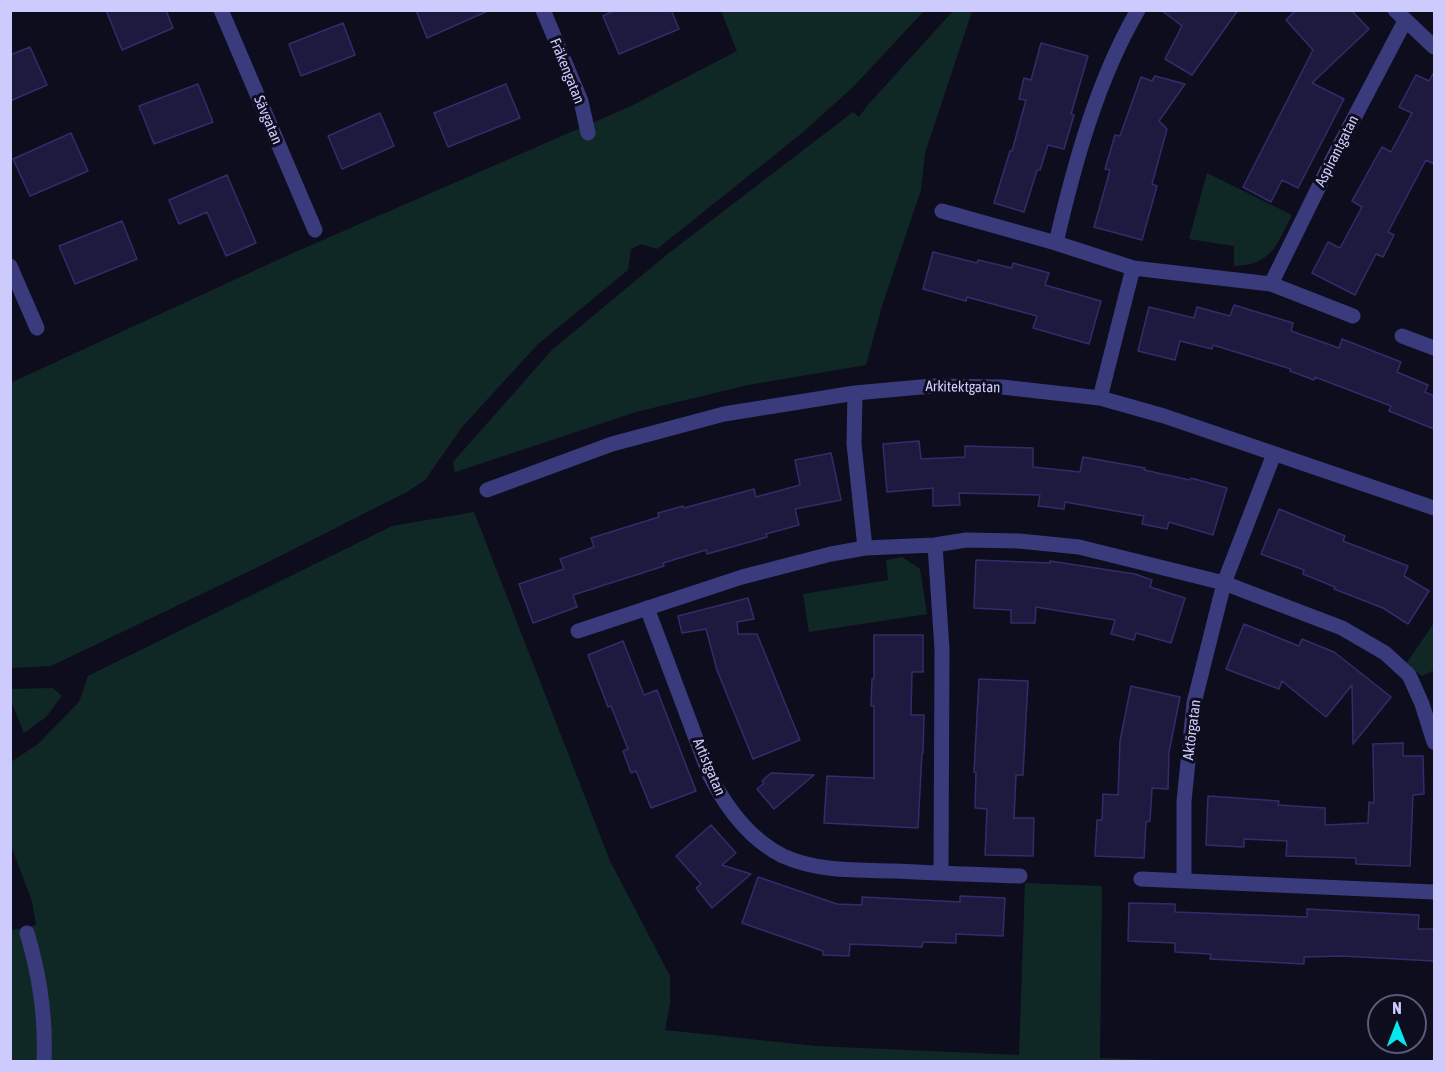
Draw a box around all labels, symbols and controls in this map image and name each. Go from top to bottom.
street label: Fräkengatan [546,36,588,106]
street label: Sävgatan [250,93,286,147]
street label: Aspirantgatan [1311,112,1363,190]
street label: Arkitektgatan [925,377,1001,397]
street label: Aktörgatan [1179,699,1205,761]
street label: Artistgatan [689,736,729,798]
north arrow [1367,994,1427,1054]
text: N [1392,999,1402,1017]

